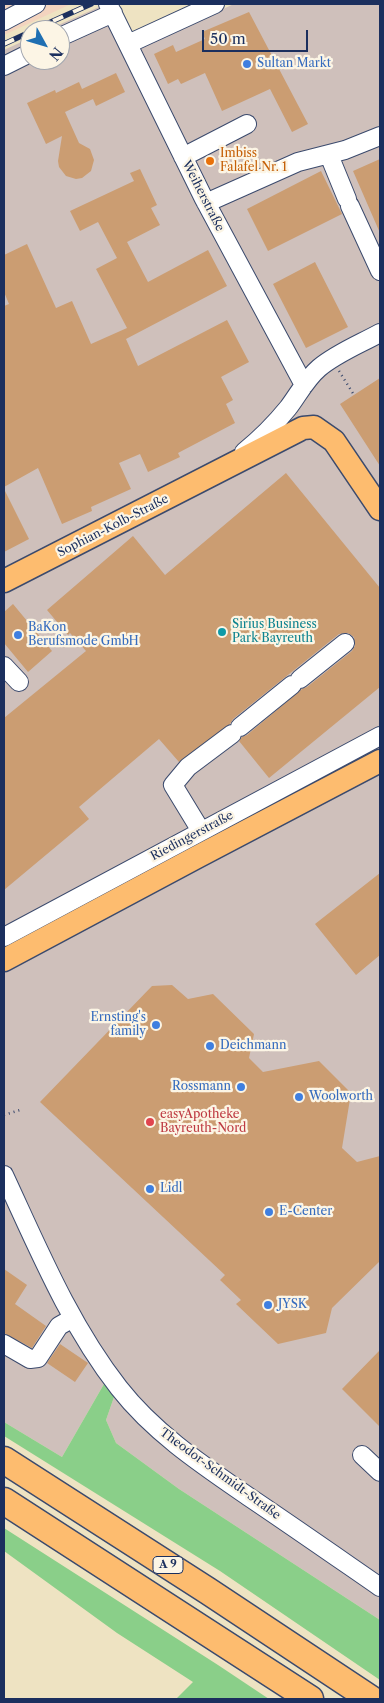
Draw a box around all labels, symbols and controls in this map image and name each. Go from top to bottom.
north arrow [20,20,70,70]
scale bar [204,20,310,52]
text: 50 m [210,29,246,48]
text: N [45,43,67,64]
place label: Sultan Markt [257,57,331,71]
marker: Sultan Markt [241,58,253,70]
place label: Imbiss Falafel Nr. 1 [220,147,287,175]
marker: Imbiss Falafel Nr. 1 [204,155,216,167]
street label: Weiherstraße [179,158,227,234]
street label: Sophian-Kolb-Straße [55,492,171,560]
place label: Sirius Business Park Bayreuth [232,618,317,646]
place label: BaKon Berufsmode GmbH [28,621,139,649]
marker: Sirius Business Park Bayreuth [216,626,228,638]
marker: BaKon Berufsmode GmbH [12,629,24,641]
street label: Riedingerstraße [148,808,236,864]
place label: Ernsting's family [91,1011,146,1039]
marker: Ernsting's family [150,1019,162,1031]
place label: Deichmann [220,1039,286,1053]
marker: Deichmann [204,1040,216,1052]
place label: Rossmann [172,1080,231,1094]
marker: Rossmann [235,1081,247,1093]
place label: Woolworth [309,1090,373,1104]
marker: Woolworth [293,1091,305,1103]
place label: easyApotheke Bayreuth-Nord [160,1108,246,1136]
marker: easyApotheke Bayreuth-Nord [144,1116,156,1128]
place label: Lidl [160,1182,182,1196]
marker: Lidl [144,1183,156,1195]
place label: E-Center [279,1205,332,1219]
marker: E-Center [263,1206,275,1218]
place label: JYSK [278,1298,307,1312]
marker: JYSK [262,1299,274,1311]
street label: Theodor-Schmidt-Straße [157,1425,283,1523]
road number: A 9 [153,1556,183,1574]

